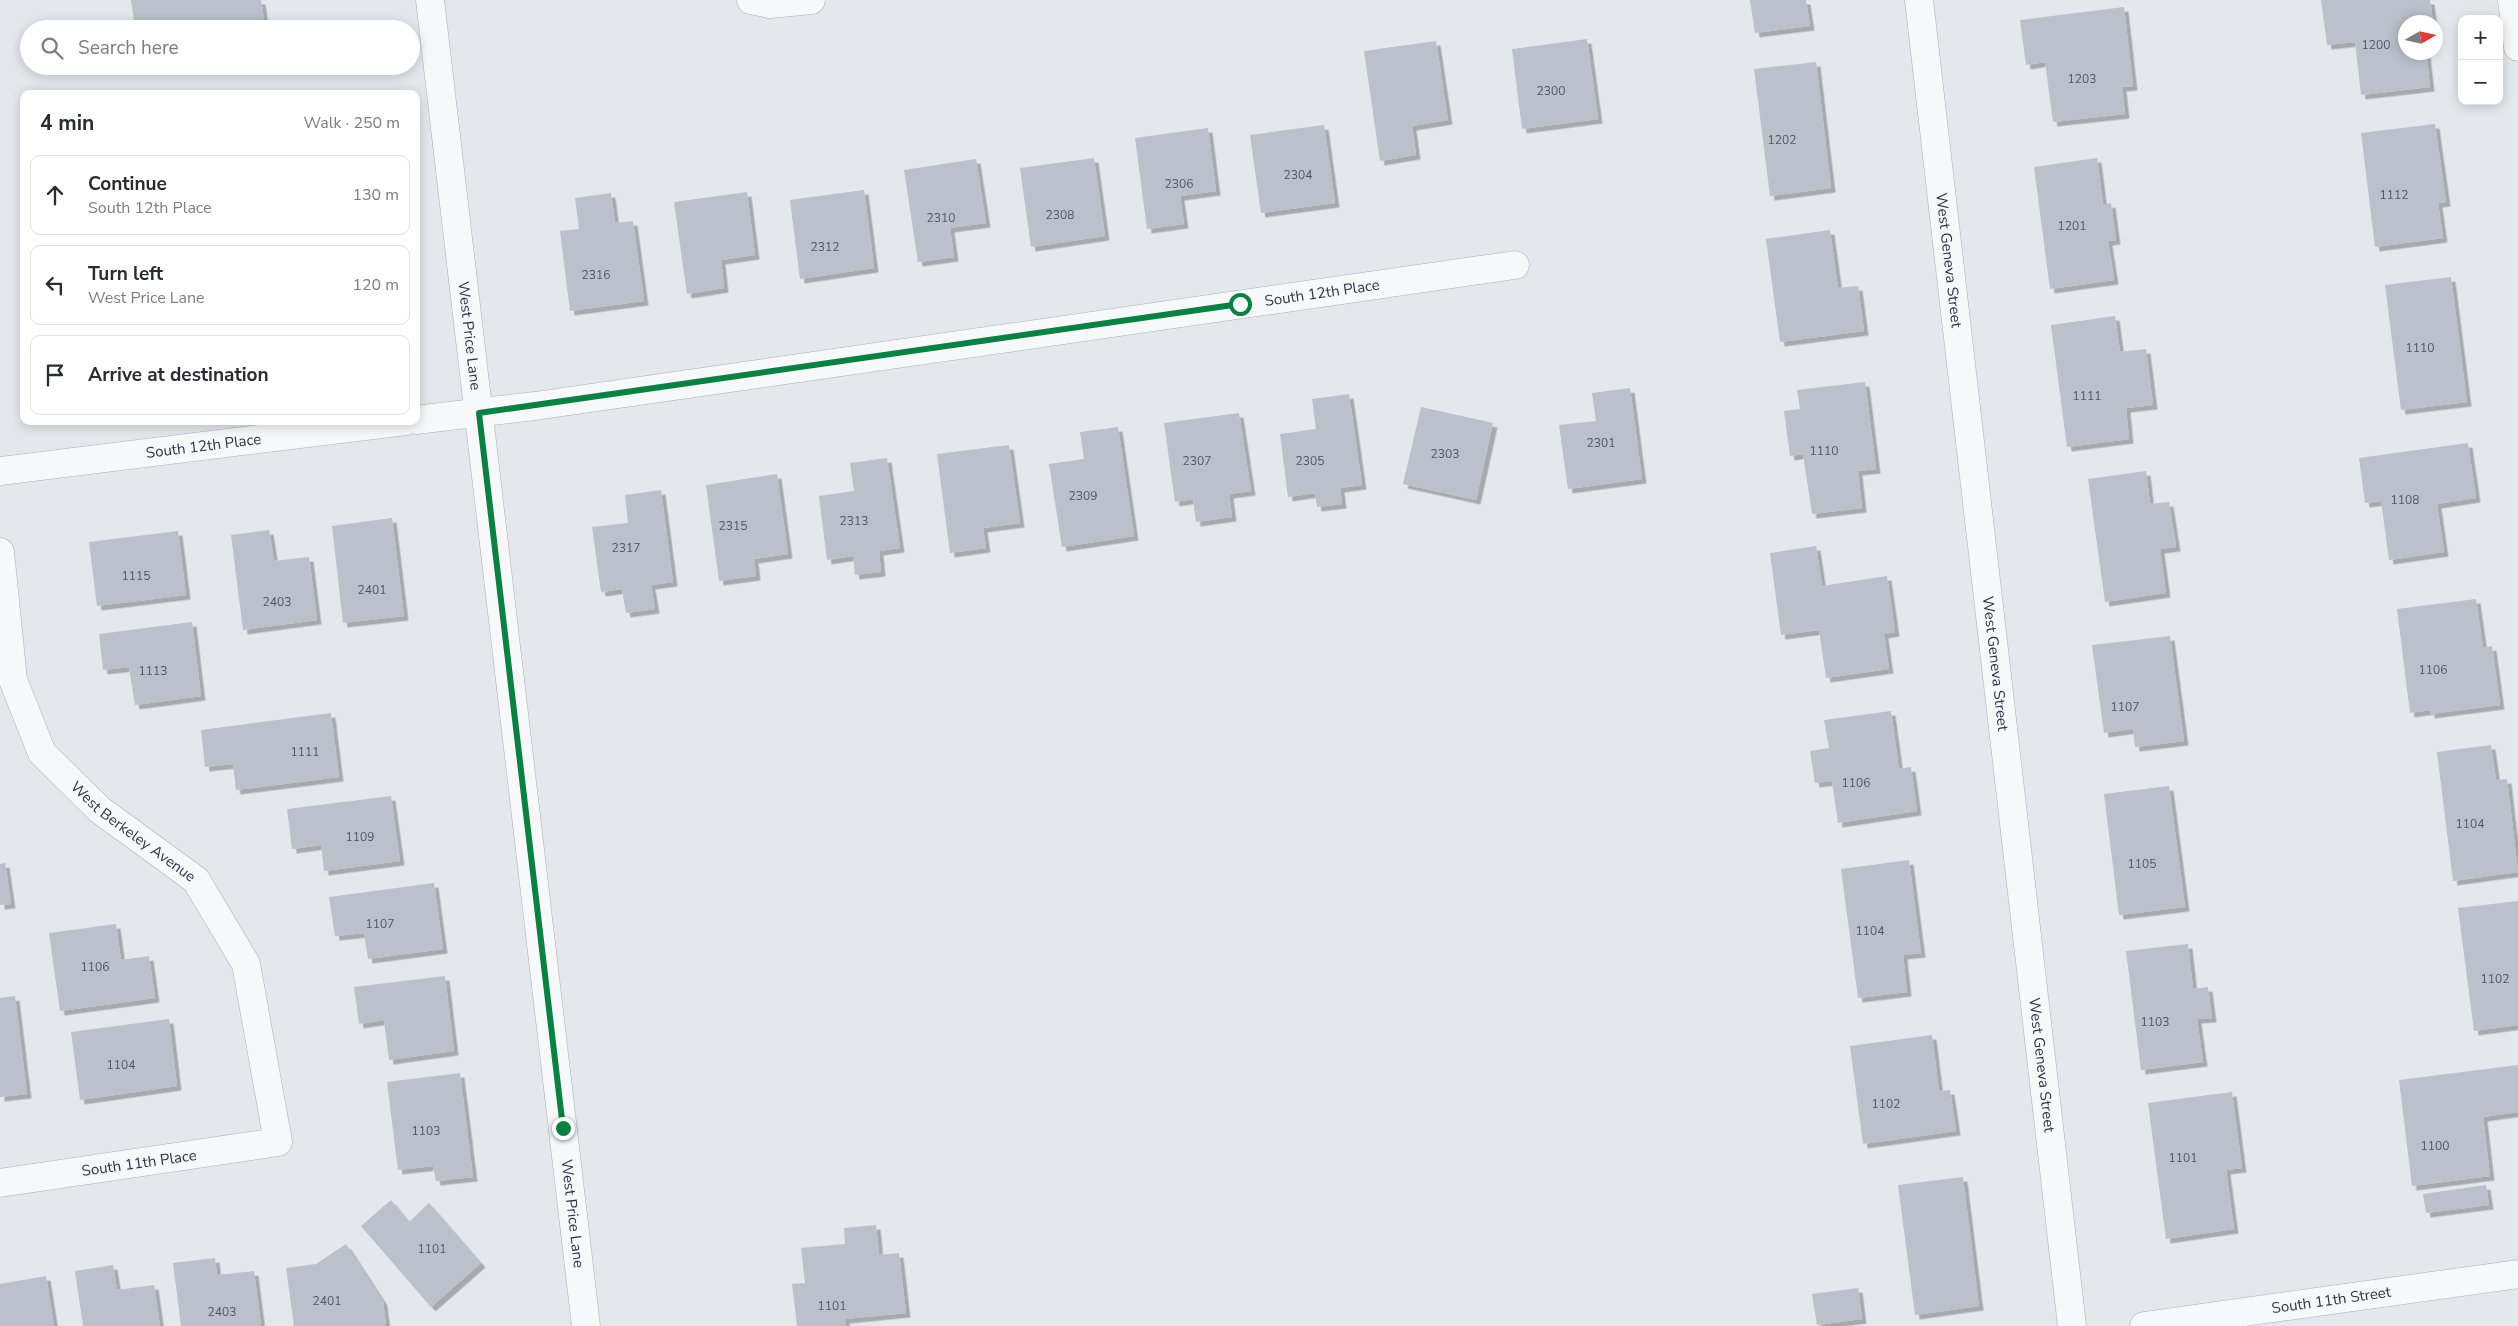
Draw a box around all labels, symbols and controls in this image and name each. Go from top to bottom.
north arrow [2398,15,2443,60]
map controls [2458,15,2503,105]
button: + [2458,15,2503,60]
search box [20,20,420,75]
icon: search [38,34,66,62]
text: Search here [78,35,179,61]
house number: 1200 [2362,37,2390,53]
button: − [2458,60,2503,105]
house number: 1203 [2068,71,2096,87]
house number: 2300 [1537,83,1565,99]
text: 4 min [40,109,94,137]
text: Walk · 250 m [304,112,400,134]
house number: 1202 [1768,132,1796,148]
house number: 2304 [1284,167,1312,183]
text: Continue [88,171,167,197]
house number: 2306 [1165,176,1193,192]
icon: ahead [41,181,69,209]
text: 130 m [352,184,399,206]
house number: 1112 [2380,187,2408,203]
street label: West Geneva Street [1931,192,1967,329]
text: South 12th Place [88,197,212,219]
house number: 2308 [1046,207,1074,223]
house number: 2310 [927,210,955,226]
house number: 1201 [2058,218,2086,234]
house number: 2312 [811,239,839,255]
text: Turn left [88,261,163,287]
house number: 2316 [582,267,610,283]
icon: left [41,271,69,299]
text: 120 m [352,274,399,296]
street label: South 12th Place [1263,275,1381,311]
street label: West Price Lane [453,280,486,391]
text: West Price Lane [88,287,205,309]
route start [1229,293,1252,316]
house number: 1110 [2406,340,2434,356]
icon: arrive [41,361,69,389]
text: Arrive at destination [88,362,269,388]
house number: 1111 [2073,388,2101,404]
street label: South 12th Place [145,429,262,463]
house number: 2301 [1587,435,1615,451]
house number: 1110 [1810,443,1838,459]
house number: 2303 [1431,446,1459,462]
house number: 2307 [1183,453,1211,469]
house number: 2305 [1296,453,1324,469]
house number: 2309 [1069,488,1097,504]
house number: 1108 [2391,492,2419,508]
house number: 2313 [840,513,868,529]
house number: 2315 [719,518,747,534]
house number: 2317 [612,540,640,556]
house number: 1115 [122,568,150,584]
house number: 2401 [358,582,386,598]
house number: 2403 [263,594,291,610]
street label: West Geneva Street [1978,595,2013,733]
house number: 1106 [2419,662,2447,678]
house number: 1113 [139,663,167,679]
house number: 1107 [2111,699,2139,715]
house number: 1111 [291,744,319,760]
house number: 1106 [1842,775,1870,791]
street label: West Berkeley Avenue [66,777,200,887]
house number: 1104 [2456,816,2484,832]
house number: 1109 [346,829,374,845]
house number: 1105 [2128,856,2156,872]
house number: 1107 [366,916,394,932]
house number: 1104 [1856,923,1884,939]
house number: 1106 [81,959,109,975]
house number: 1102 [2481,971,2509,987]
street label: West Geneva Street [2024,996,2060,1134]
house number: 1103 [2141,1014,2169,1030]
house number: 1104 [107,1057,135,1073]
house number: 1102 [1872,1096,1900,1112]
route end [552,1117,575,1140]
house number: 1103 [412,1123,440,1139]
house number: 1100 [2421,1138,2449,1154]
street label: South 11th Place [80,1145,198,1181]
house number: 1101 [2169,1150,2197,1166]
street label: West Price Lane [556,1158,589,1269]
house number: 1101 [418,1241,446,1257]
street label: South 11th Street [2270,1282,2393,1318]
house number: 2401 [313,1293,341,1309]
house number: 1101 [818,1298,846,1314]
house number: 2403 [208,1304,236,1320]

